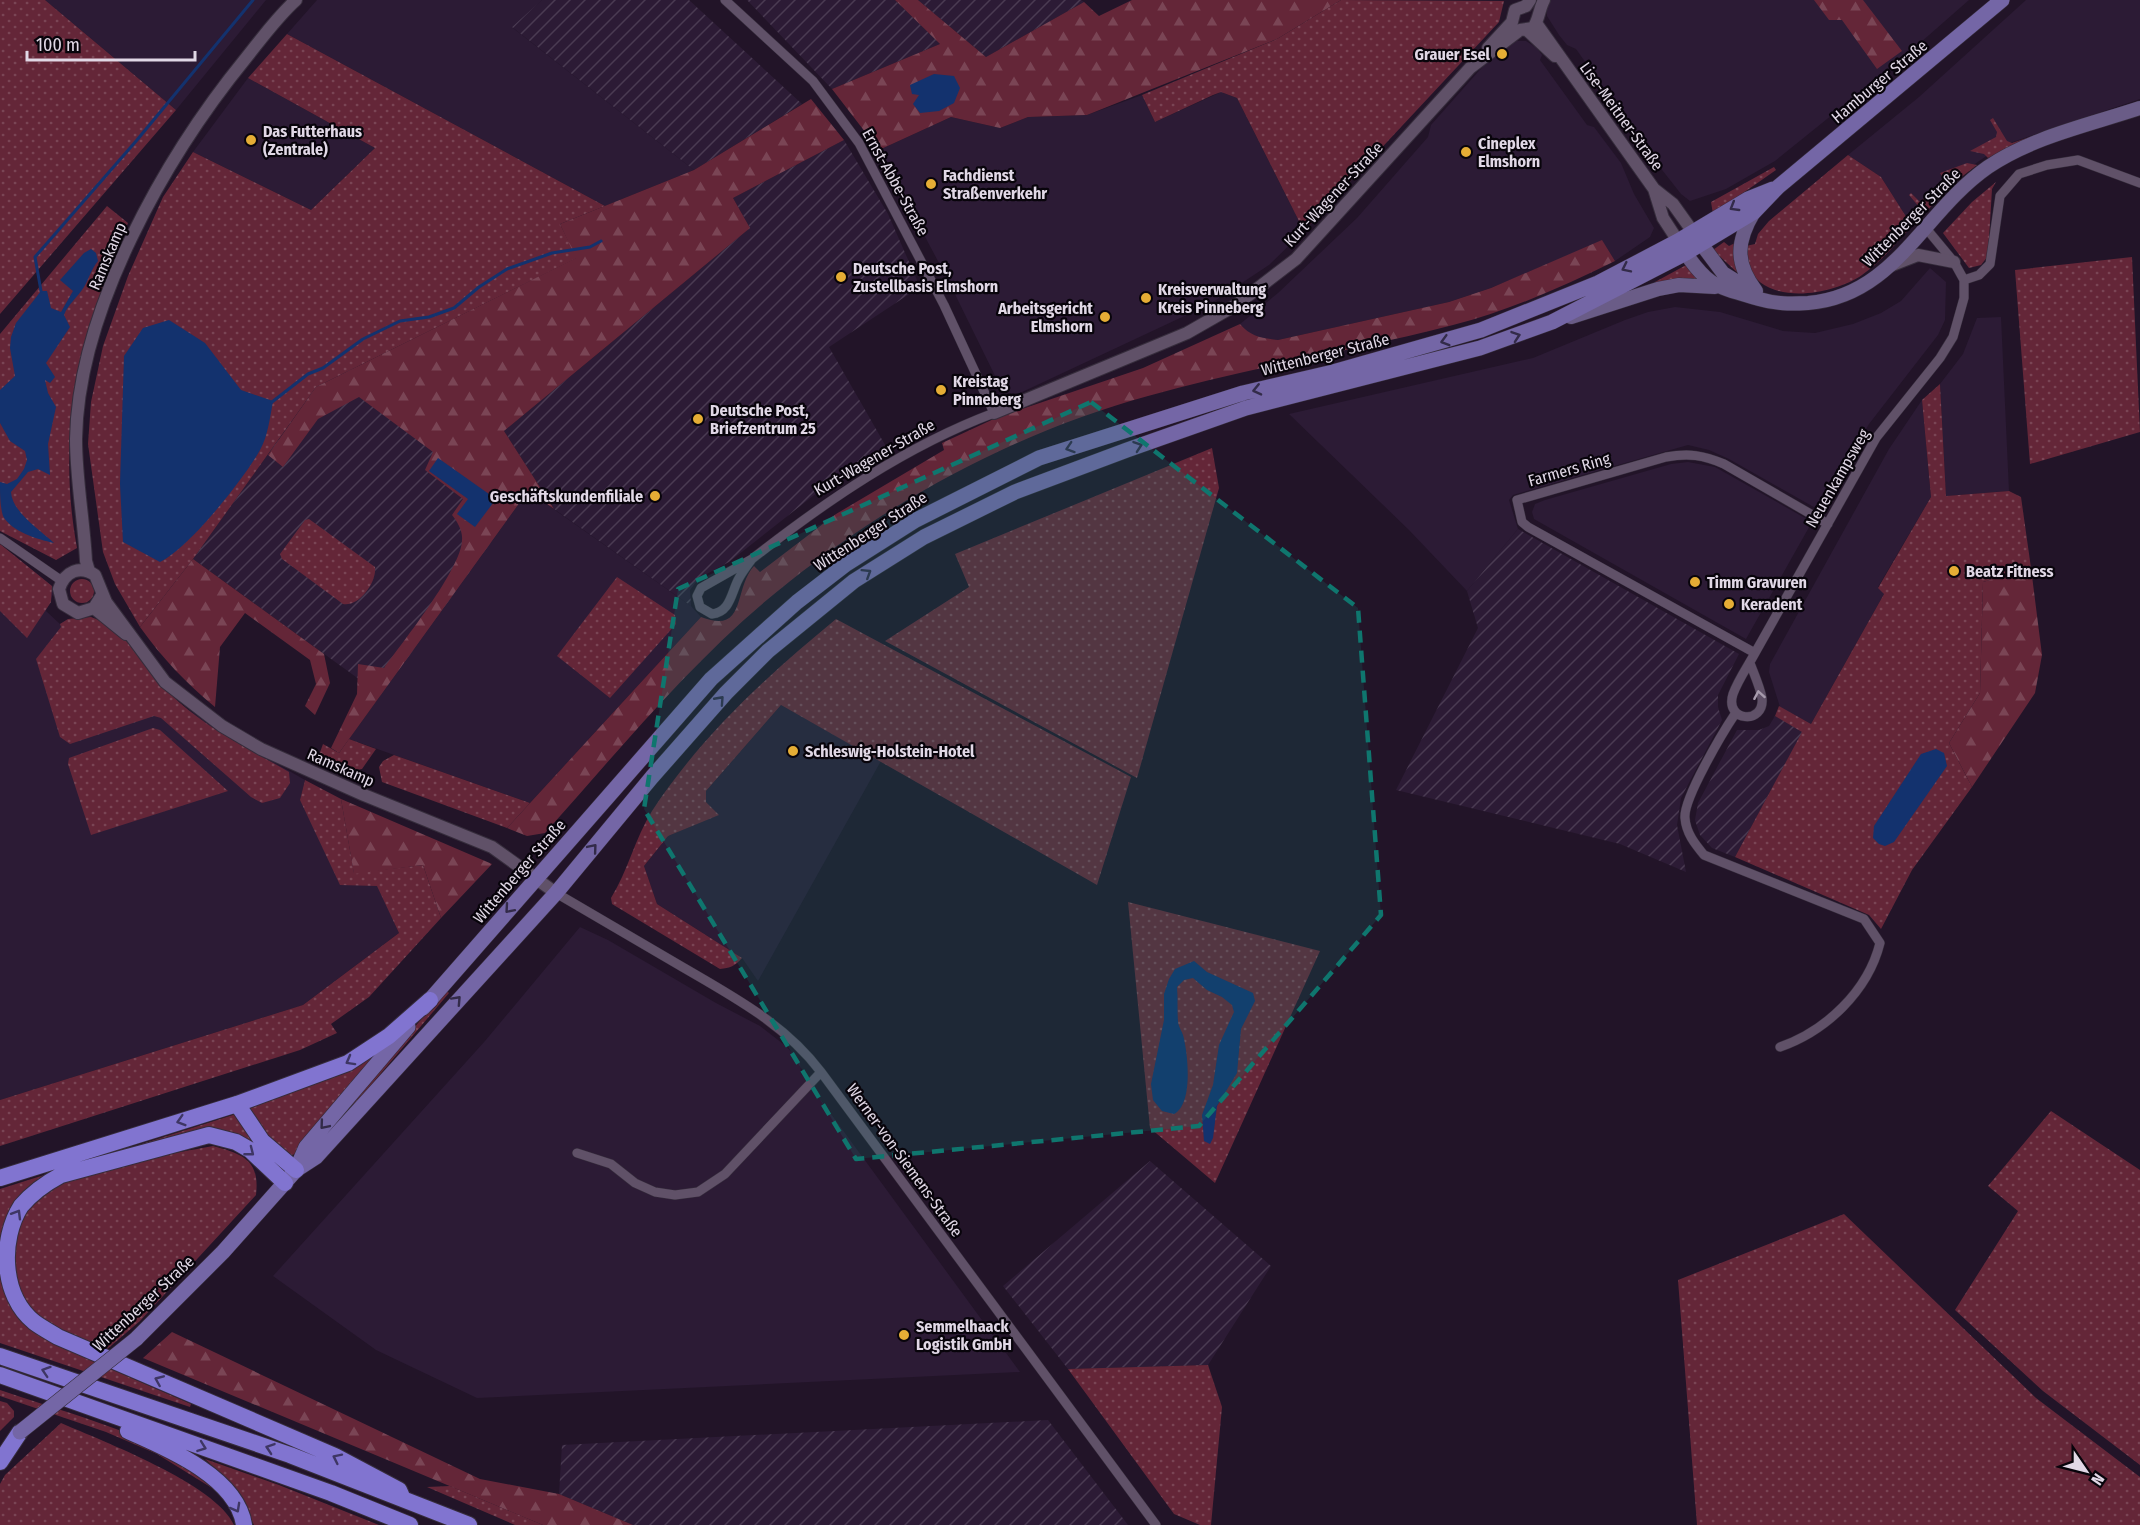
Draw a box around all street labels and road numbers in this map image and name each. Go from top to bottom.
street label: Hamburger Straße [1828,36,1931,127]
street label: Lise-Meitner-Straße [1576,58,1667,174]
street label: Ernst-Abbe-Straße [858,125,933,239]
street label: Kurt-Wagener-Straße [1280,138,1387,251]
street label: Wittenberger Straße [1858,164,1965,271]
street label: Ramskamp [85,220,130,293]
street label: Wittenberger Straße [1259,329,1391,380]
street label: Kurt-Wagener-Straße [810,415,938,500]
street label: Neuenkampsweg [1801,425,1874,531]
street label: Farmers Ring [1526,449,1613,490]
street label: Wittenberger Straße [810,488,931,575]
street label: Ramskamp [304,744,377,791]
street label: Wittenberger Straße [469,815,570,927]
street label: Werner-von-Siemens-Straße [843,1080,967,1241]
street label: Wittenberger Straße [89,1252,198,1355]

